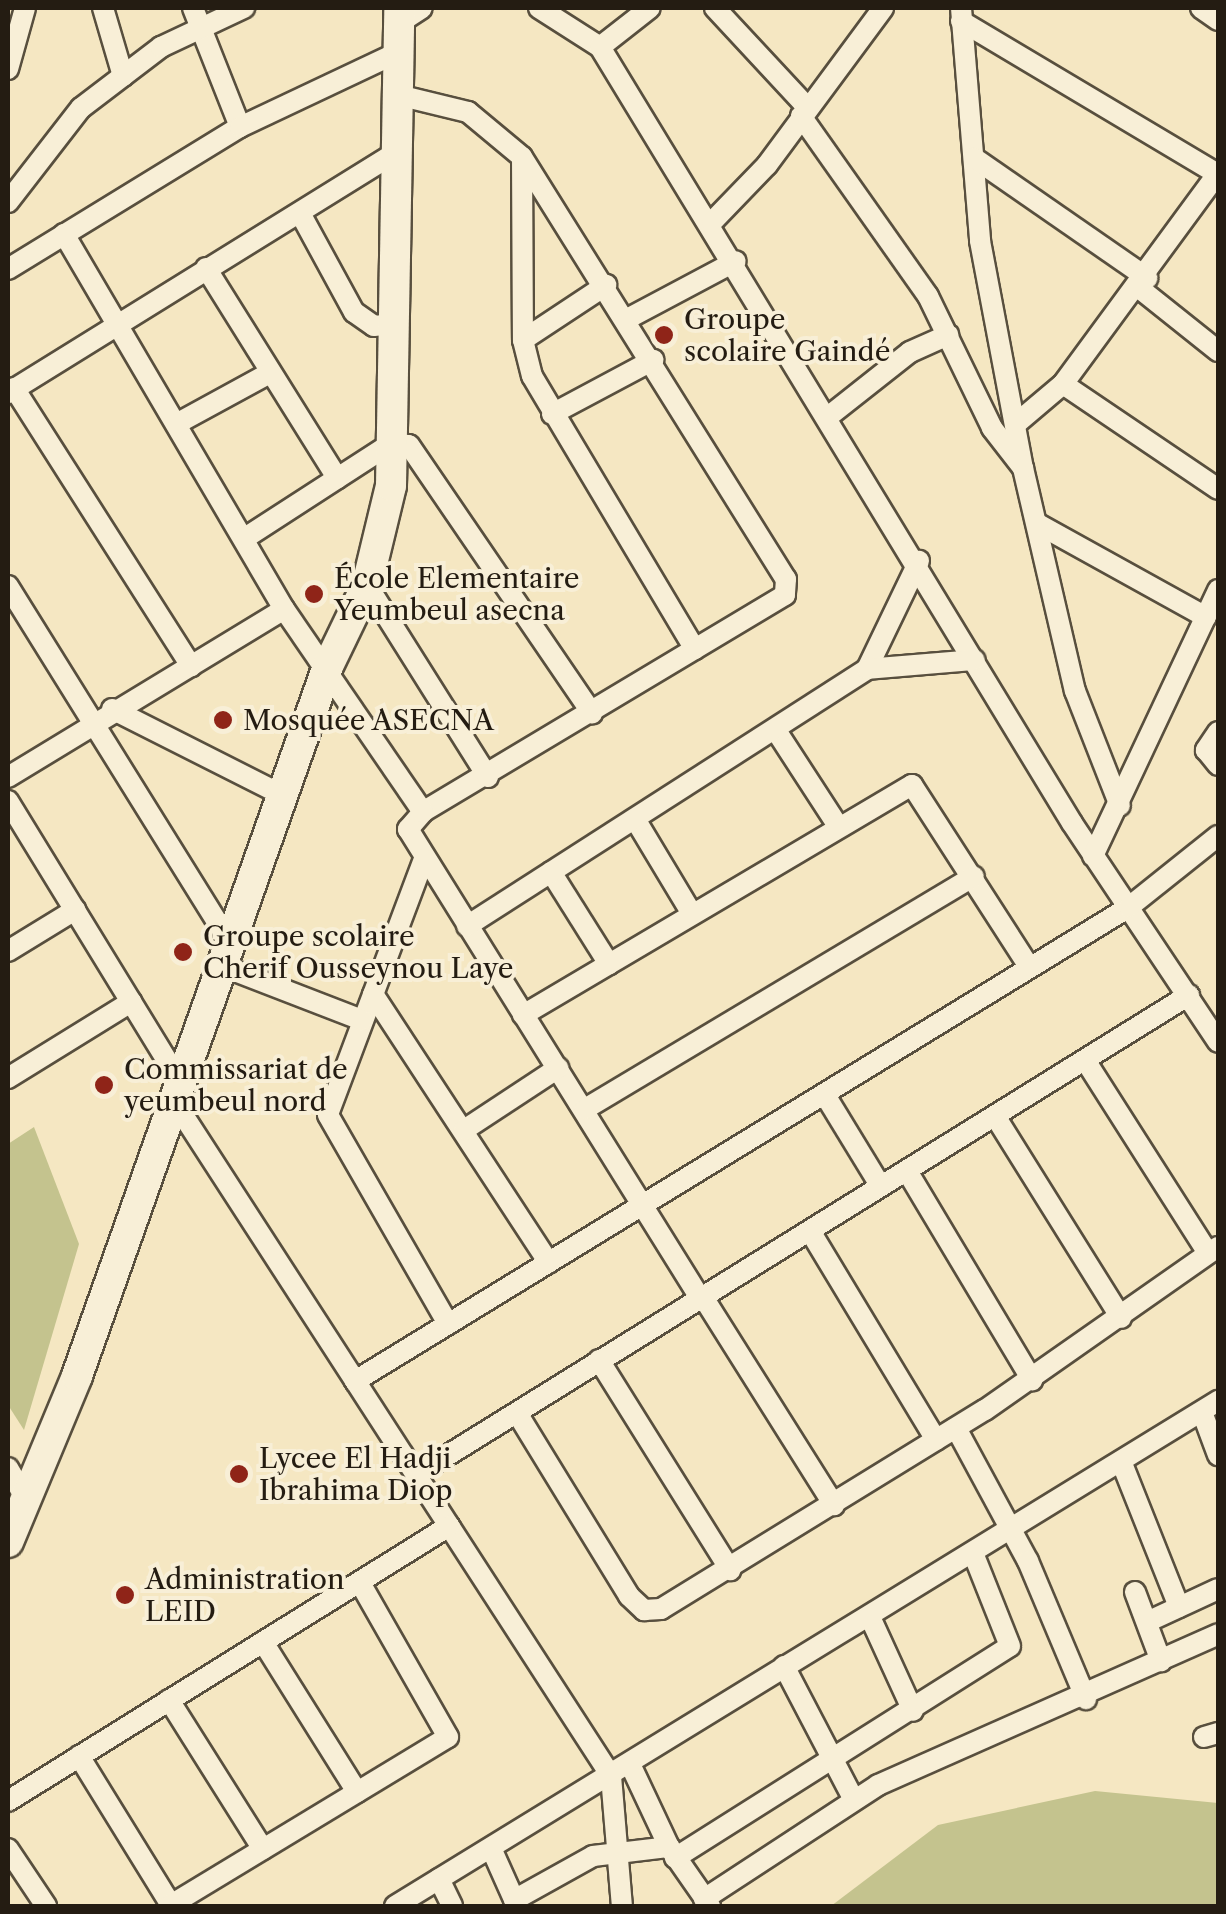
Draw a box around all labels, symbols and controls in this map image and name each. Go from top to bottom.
place label: Groupe scolaire Gaindé [684,302,890,368]
marker: Groupe scolaire Gaindé [653,324,675,346]
place label: École Elementaire Yeumbeul asecna [334,561,580,627]
marker: École Elementaire Yeumbeul asecna [303,583,325,605]
place label: Mosquée ASECNA [243,703,495,737]
marker: Mosquée ASECNA [212,709,234,731]
place label: Groupe scolaire Cherif Ousseynou Laye [203,919,513,985]
marker: Groupe scolaire Cherif Ousseynou Laye [172,941,194,963]
place label: Commissariat de yeumbeul nord [124,1052,348,1118]
marker: Commissariat de yeumbeul nord [93,1074,115,1096]
place label: Lycee El Hadji Ibrahima Diop [259,1441,453,1507]
marker: Lycee El Hadji Ibrahima Diop [228,1463,250,1485]
place label: Administration LEID [145,1562,345,1628]
marker: Administration LEID [114,1584,136,1606]

